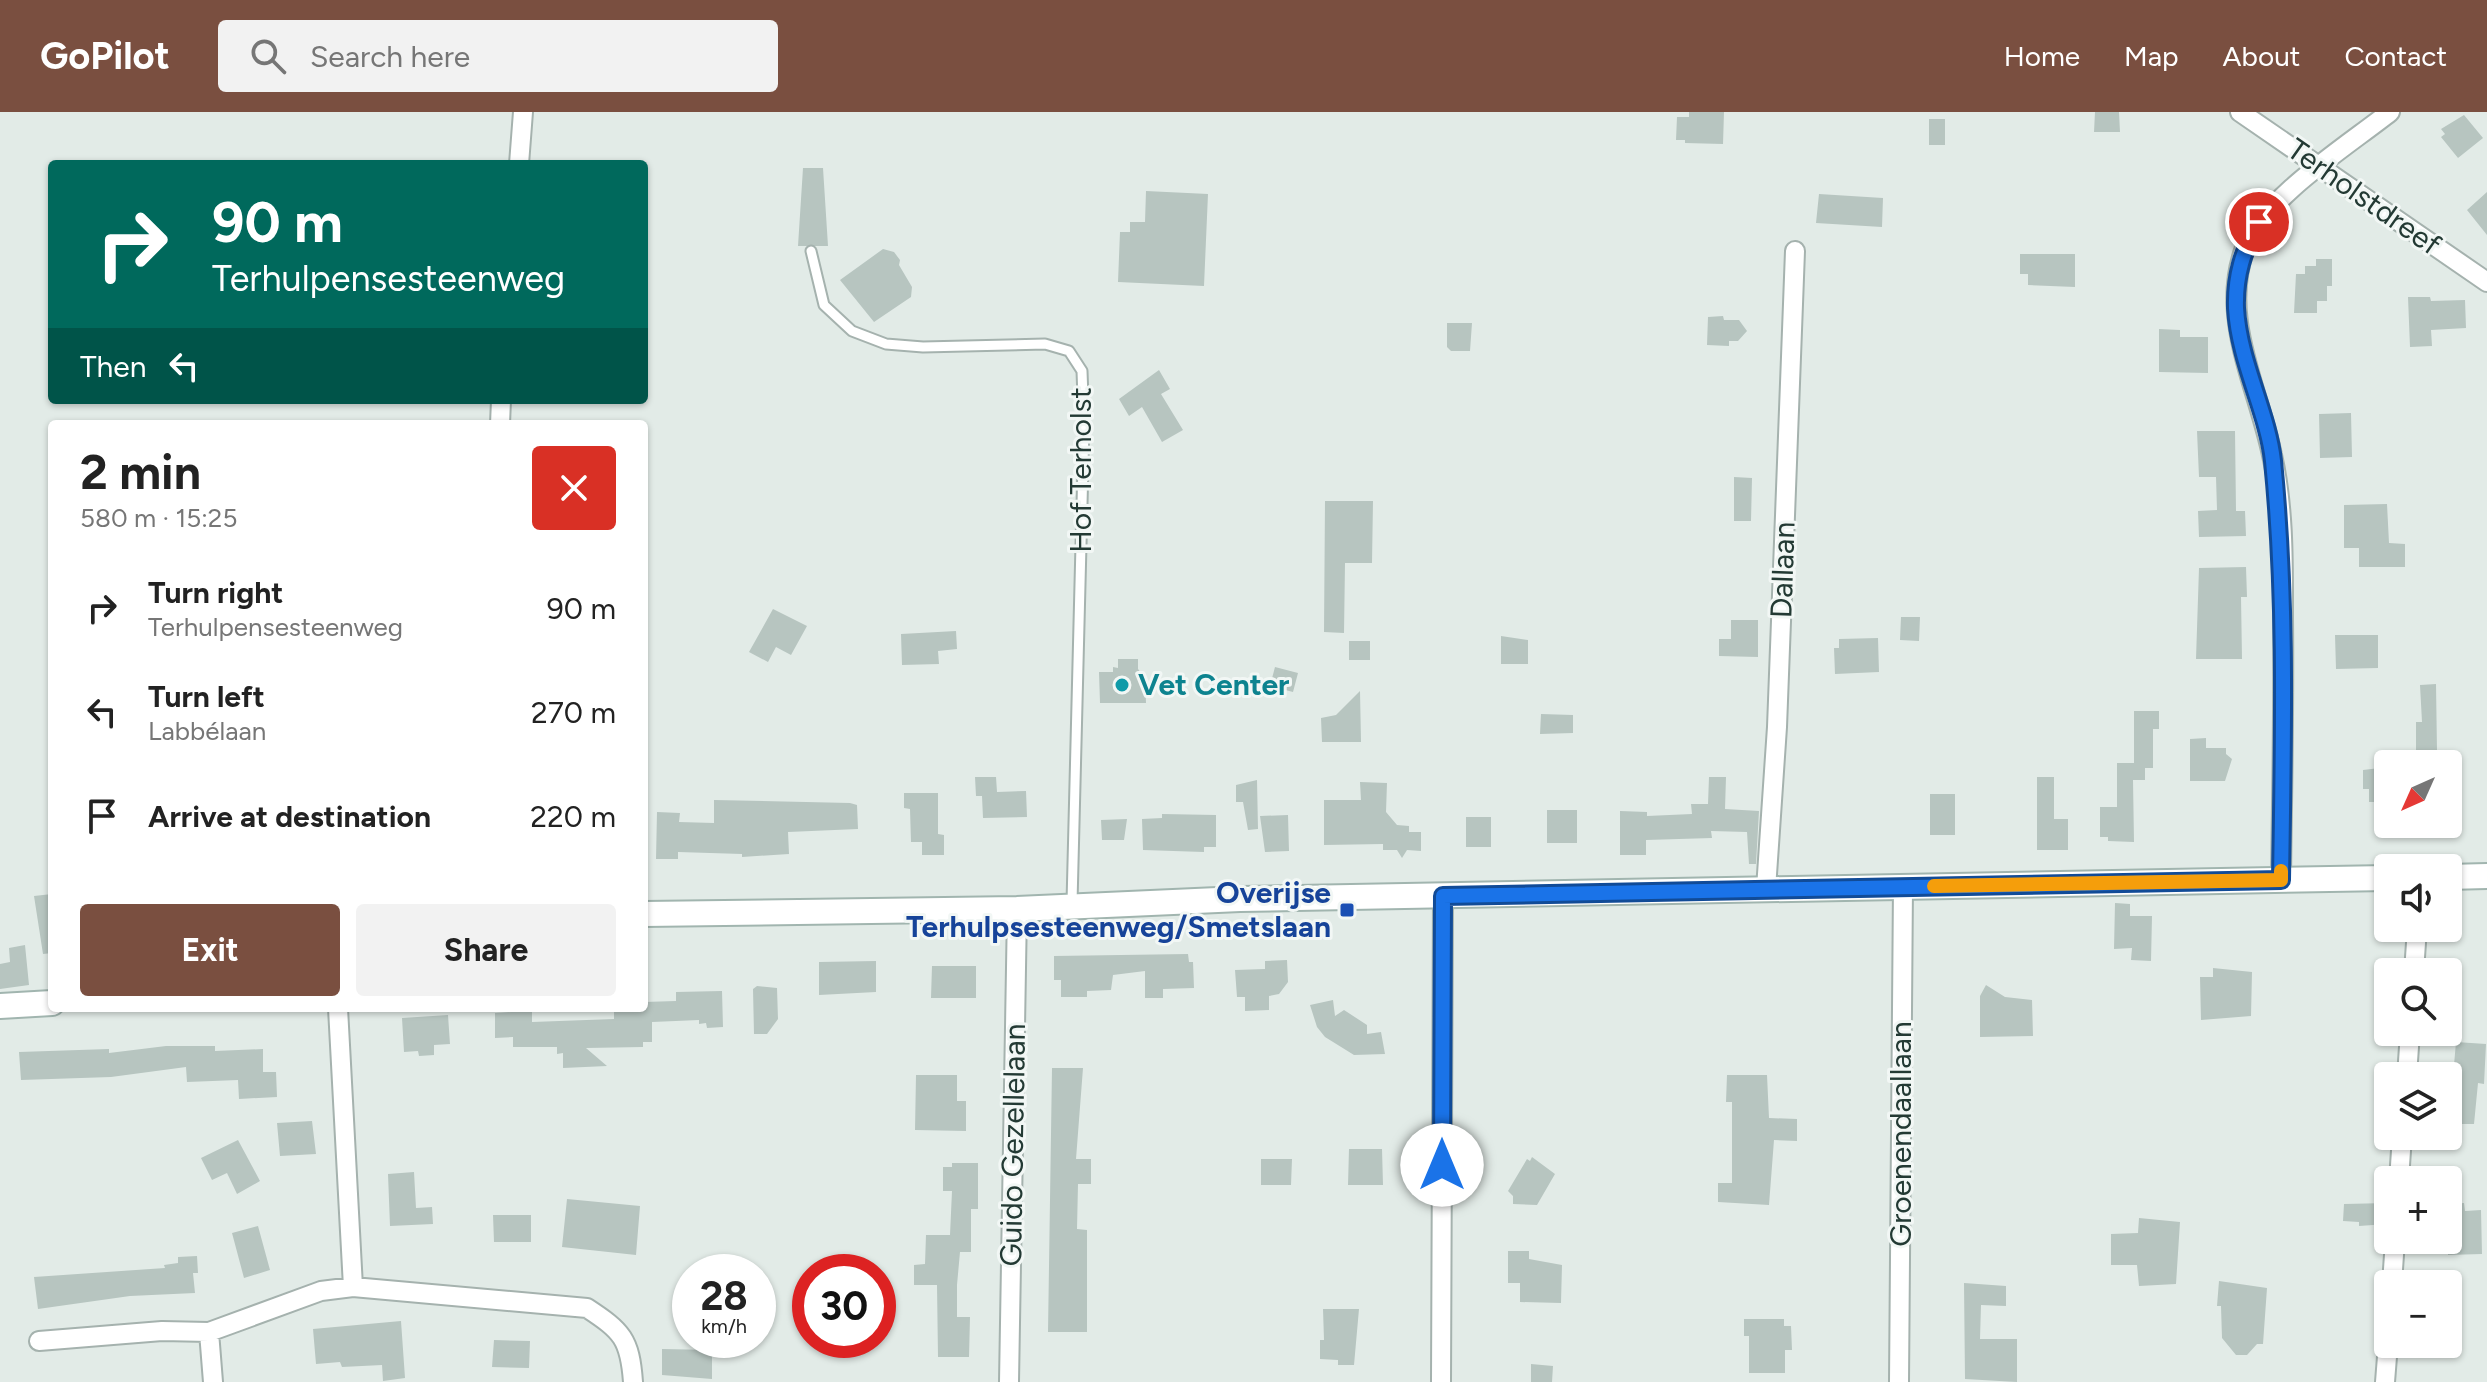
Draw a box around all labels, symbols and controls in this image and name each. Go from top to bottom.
search box [218,20,778,92]
text: GoPilot [40,33,170,79]
icon: search [246,34,290,78]
text: Search here [310,38,470,75]
text: Home [2004,39,2080,73]
text: Map [2124,39,2179,73]
text: About [2223,39,2300,73]
text: Contact [2344,39,2447,73]
street label: Terholstdreef [2280,130,2448,263]
pin [2225,188,2293,256]
text: 90 m [212,189,343,256]
icon: right [80,192,184,296]
icon: arrive [2237,200,2281,244]
text: Terhulpensesteenweg [212,257,565,300]
icon: left [162,344,206,388]
text: Then [80,348,146,385]
street label: Hof Terholst [1062,387,1099,553]
text: 2 min [80,443,201,501]
button: close [532,446,616,530]
text: 580 m · 15:25 [80,502,237,534]
street label: Dallaan [1762,521,1803,619]
text: Turn right [148,574,283,611]
icon: right [80,586,124,630]
text: 90 m [547,590,616,627]
text: Terhulpensesteenweg [148,611,403,643]
place label: Vet Center [1138,666,1289,703]
marker: Vet Center [1113,676,1131,694]
text: Turn left [148,678,265,715]
icon: left [80,690,124,734]
text: 270 m [531,694,616,731]
text: Labbélaan [148,715,266,747]
north arrow [2374,750,2462,838]
map controls [2374,750,2462,1358]
icon: arrive [80,794,124,838]
text: Arrive at destination [148,798,431,835]
text: 220 m [530,798,616,835]
button: sound [2374,854,2462,942]
place label: Overijse Terhulpsesteenweg/Smetslaan [906,874,1331,945]
marker: Overijse Terhulpsesteenweg/Smetslaan [1338,901,1356,919]
button: Exit [80,904,340,996]
button: Share [356,904,616,996]
button: search [2374,958,2462,1046]
street label: Groenendaallaan [1882,1021,1919,1247]
street label: Guido Gezellelaan [992,1023,1033,1267]
button: layers [2374,1062,2462,1150]
position arrow [1400,1123,1484,1207]
button: + [2374,1166,2462,1254]
speed limit sign: 30 [792,1254,896,1358]
button: − [2374,1270,2462,1358]
text: 28 [700,1272,748,1320]
text: km/h [701,1314,747,1338]

